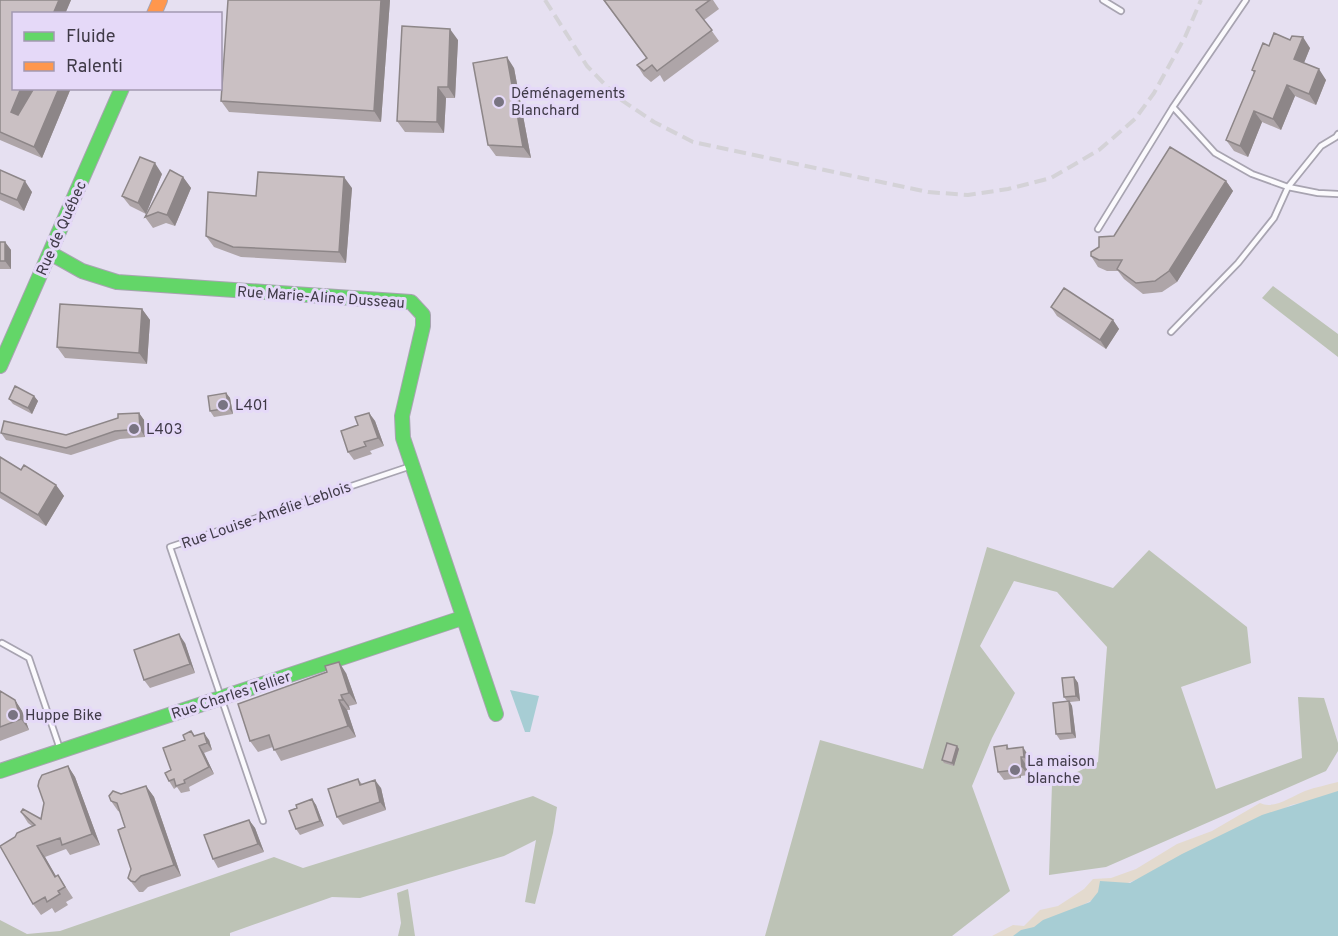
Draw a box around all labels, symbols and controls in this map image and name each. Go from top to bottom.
legend [12,12,222,90]
text: Fluide [66,26,115,49]
text: Ralenti [66,56,123,79]
place label: Déménagements Blanchard [511,85,625,121]
marker: Déménagements Blanchard [492,95,506,109]
street label: Rue de Québec [33,178,92,279]
street label: Rue Marie-Aline Dusseau [236,283,405,314]
place label: L401 [235,397,268,416]
marker: L401 [216,398,230,412]
place label: L403 [146,421,183,440]
marker: L403 [127,422,141,436]
street label: Rue Louise-Amélie Leblois [179,478,354,554]
street label: Rue Charles Tellier [169,668,294,725]
place label: Huppe Bike [25,707,102,726]
marker: Huppe Bike [6,708,20,722]
place label: La maison blanche [1027,753,1095,789]
marker: La maison blanche [1008,763,1022,777]

